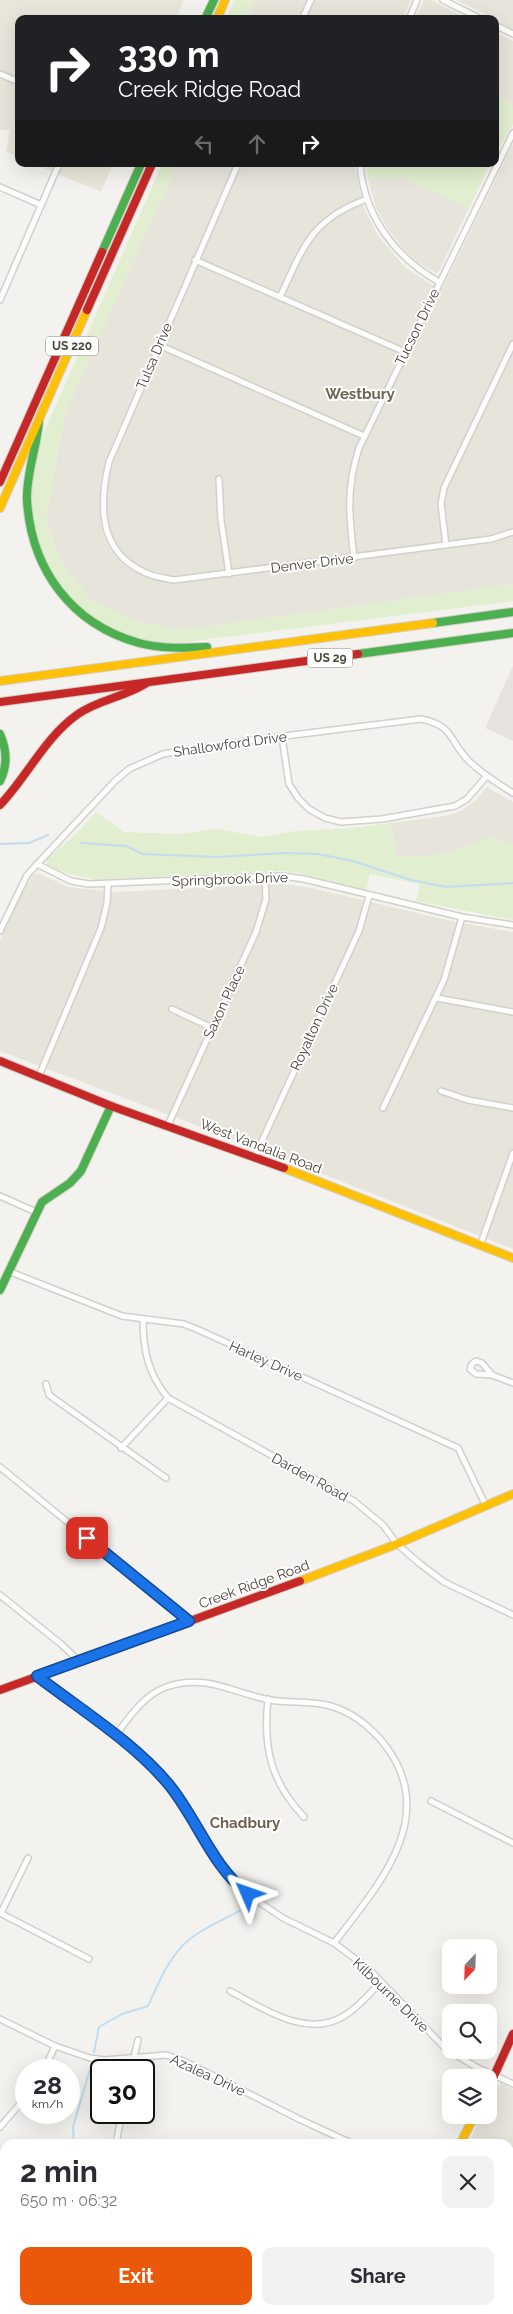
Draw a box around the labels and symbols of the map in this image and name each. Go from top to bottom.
street label: Tucson Drive [391,286,443,368]
street label: Tulsa Drive [133,320,175,392]
road number: US 220 [46,336,98,356]
district label: Westbury [325,385,396,403]
street label: Denver Drive [270,550,354,576]
road number: US 29 [308,648,352,668]
street label: Shallowford Drive [172,728,288,760]
street label: Springbrook Drive [172,869,288,889]
street label: Saxon Place [200,963,248,1041]
street label: Royalton Drive [287,981,341,1073]
street label: West Vandalia Road [198,1115,324,1177]
street label: Harley Drive [227,1338,305,1384]
street label: Darden Road [269,1450,351,1504]
pin [66,1517,108,1559]
street label: Creek Ridge Road [196,1557,312,1611]
district label: Chadbury [210,1814,281,1832]
position arrow [221,1867,273,1919]
north arrow [442,1939,498,1994]
street label: Kilbourne Drive [350,1955,432,2035]
street label: Azalea Drive [168,2051,248,2099]
speed limit sign: 30 [90,2059,155,2124]

